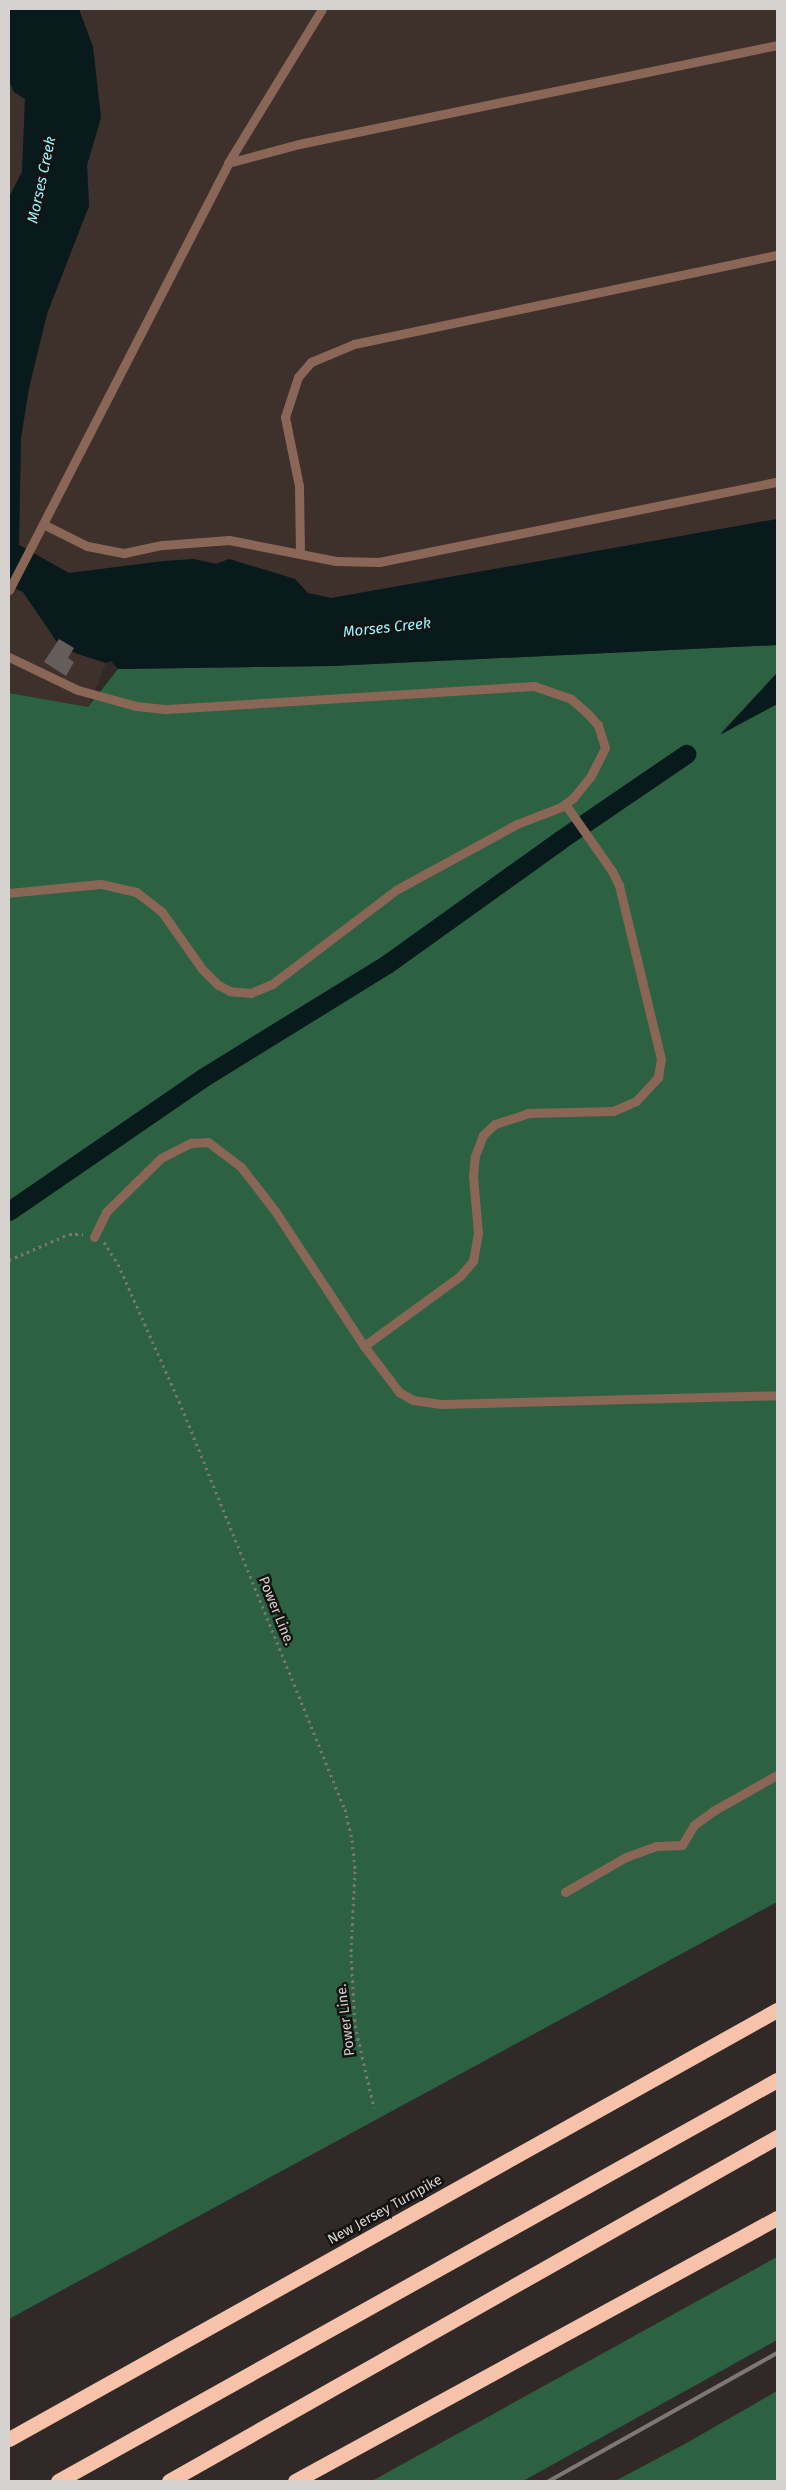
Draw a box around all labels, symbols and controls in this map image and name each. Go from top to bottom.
water label: Morses Creek [24,135,60,225]
water label: Morses Creek [342,614,432,642]
street label: Power Line. [255,1574,297,1648]
street label: Power Line. [333,1983,359,2057]
street label: New Jersey Turnpike [325,2172,445,2248]

